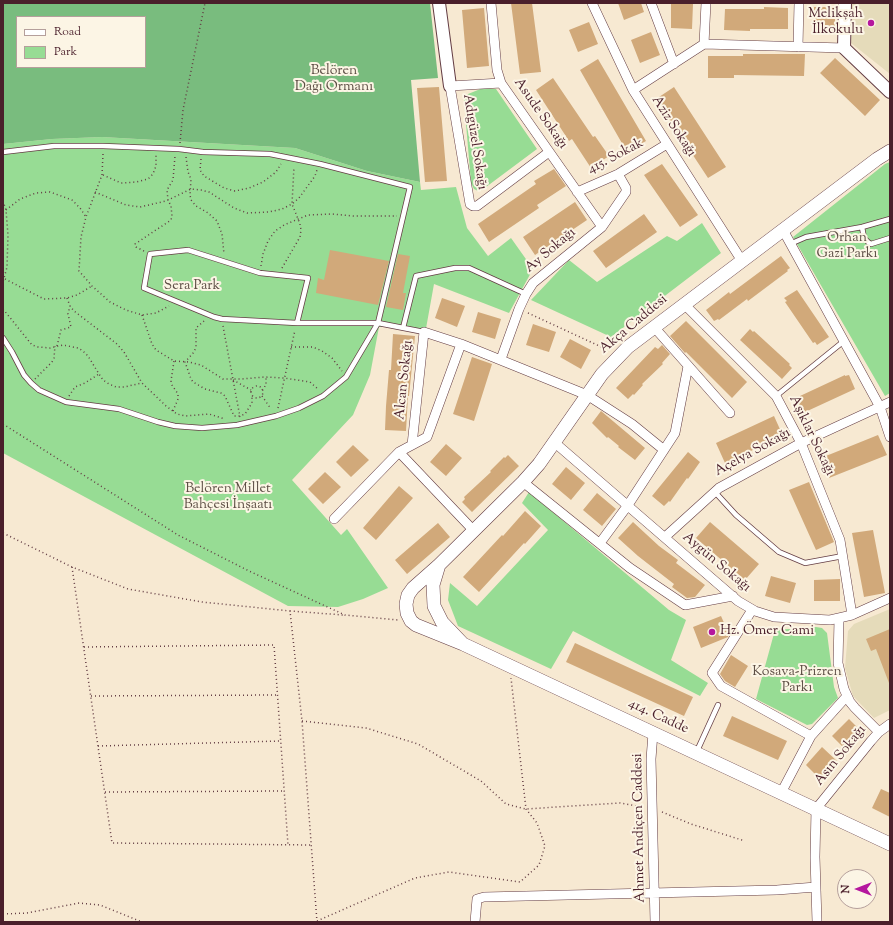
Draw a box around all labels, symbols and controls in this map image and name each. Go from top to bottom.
place label: Melikşah İlkokulu [808,7,863,40]
legend [16,16,146,68]
marker: Melikşah İlkokulu [866,18,876,28]
text: Road [54,23,81,41]
text: Park [54,43,77,61]
park label: Belören Dağı Ormanı [295,64,373,96]
street label: Asude Sokağı [509,75,571,153]
street label: Adıgüzel Sokağı [458,93,490,191]
street label: Aziz Sokağı [647,93,699,161]
street label: 415. Sokak [585,135,647,179]
street label: Ay Sokağı [522,225,580,277]
park label: Orhan Gazi Parkı [817,231,877,264]
park label: Sera Park [164,279,220,295]
street label: Akça Caddesi [597,292,671,358]
street label: Alcan Sokağı [392,339,418,421]
street label: Aşıklar Sokağı [784,393,838,479]
street label: Açelya Sokağı [712,425,794,481]
park label: Belören Millet Bahçesi İnşaatı [184,482,272,514]
street label: Aygün Sokağı [678,530,754,596]
place label: Hz. Ömer Cami [720,624,814,640]
marker: Hz. Ömer Cami [707,627,717,637]
park label: Kosava-Prizren Parkı [752,665,842,698]
street label: 414. Cadde [625,696,691,738]
street label: Asın Sokağı [812,722,870,790]
street label: Ahmet Andiçen Caddesi [630,753,650,903]
north arrow [837,869,877,909]
text: N [838,885,854,893]

